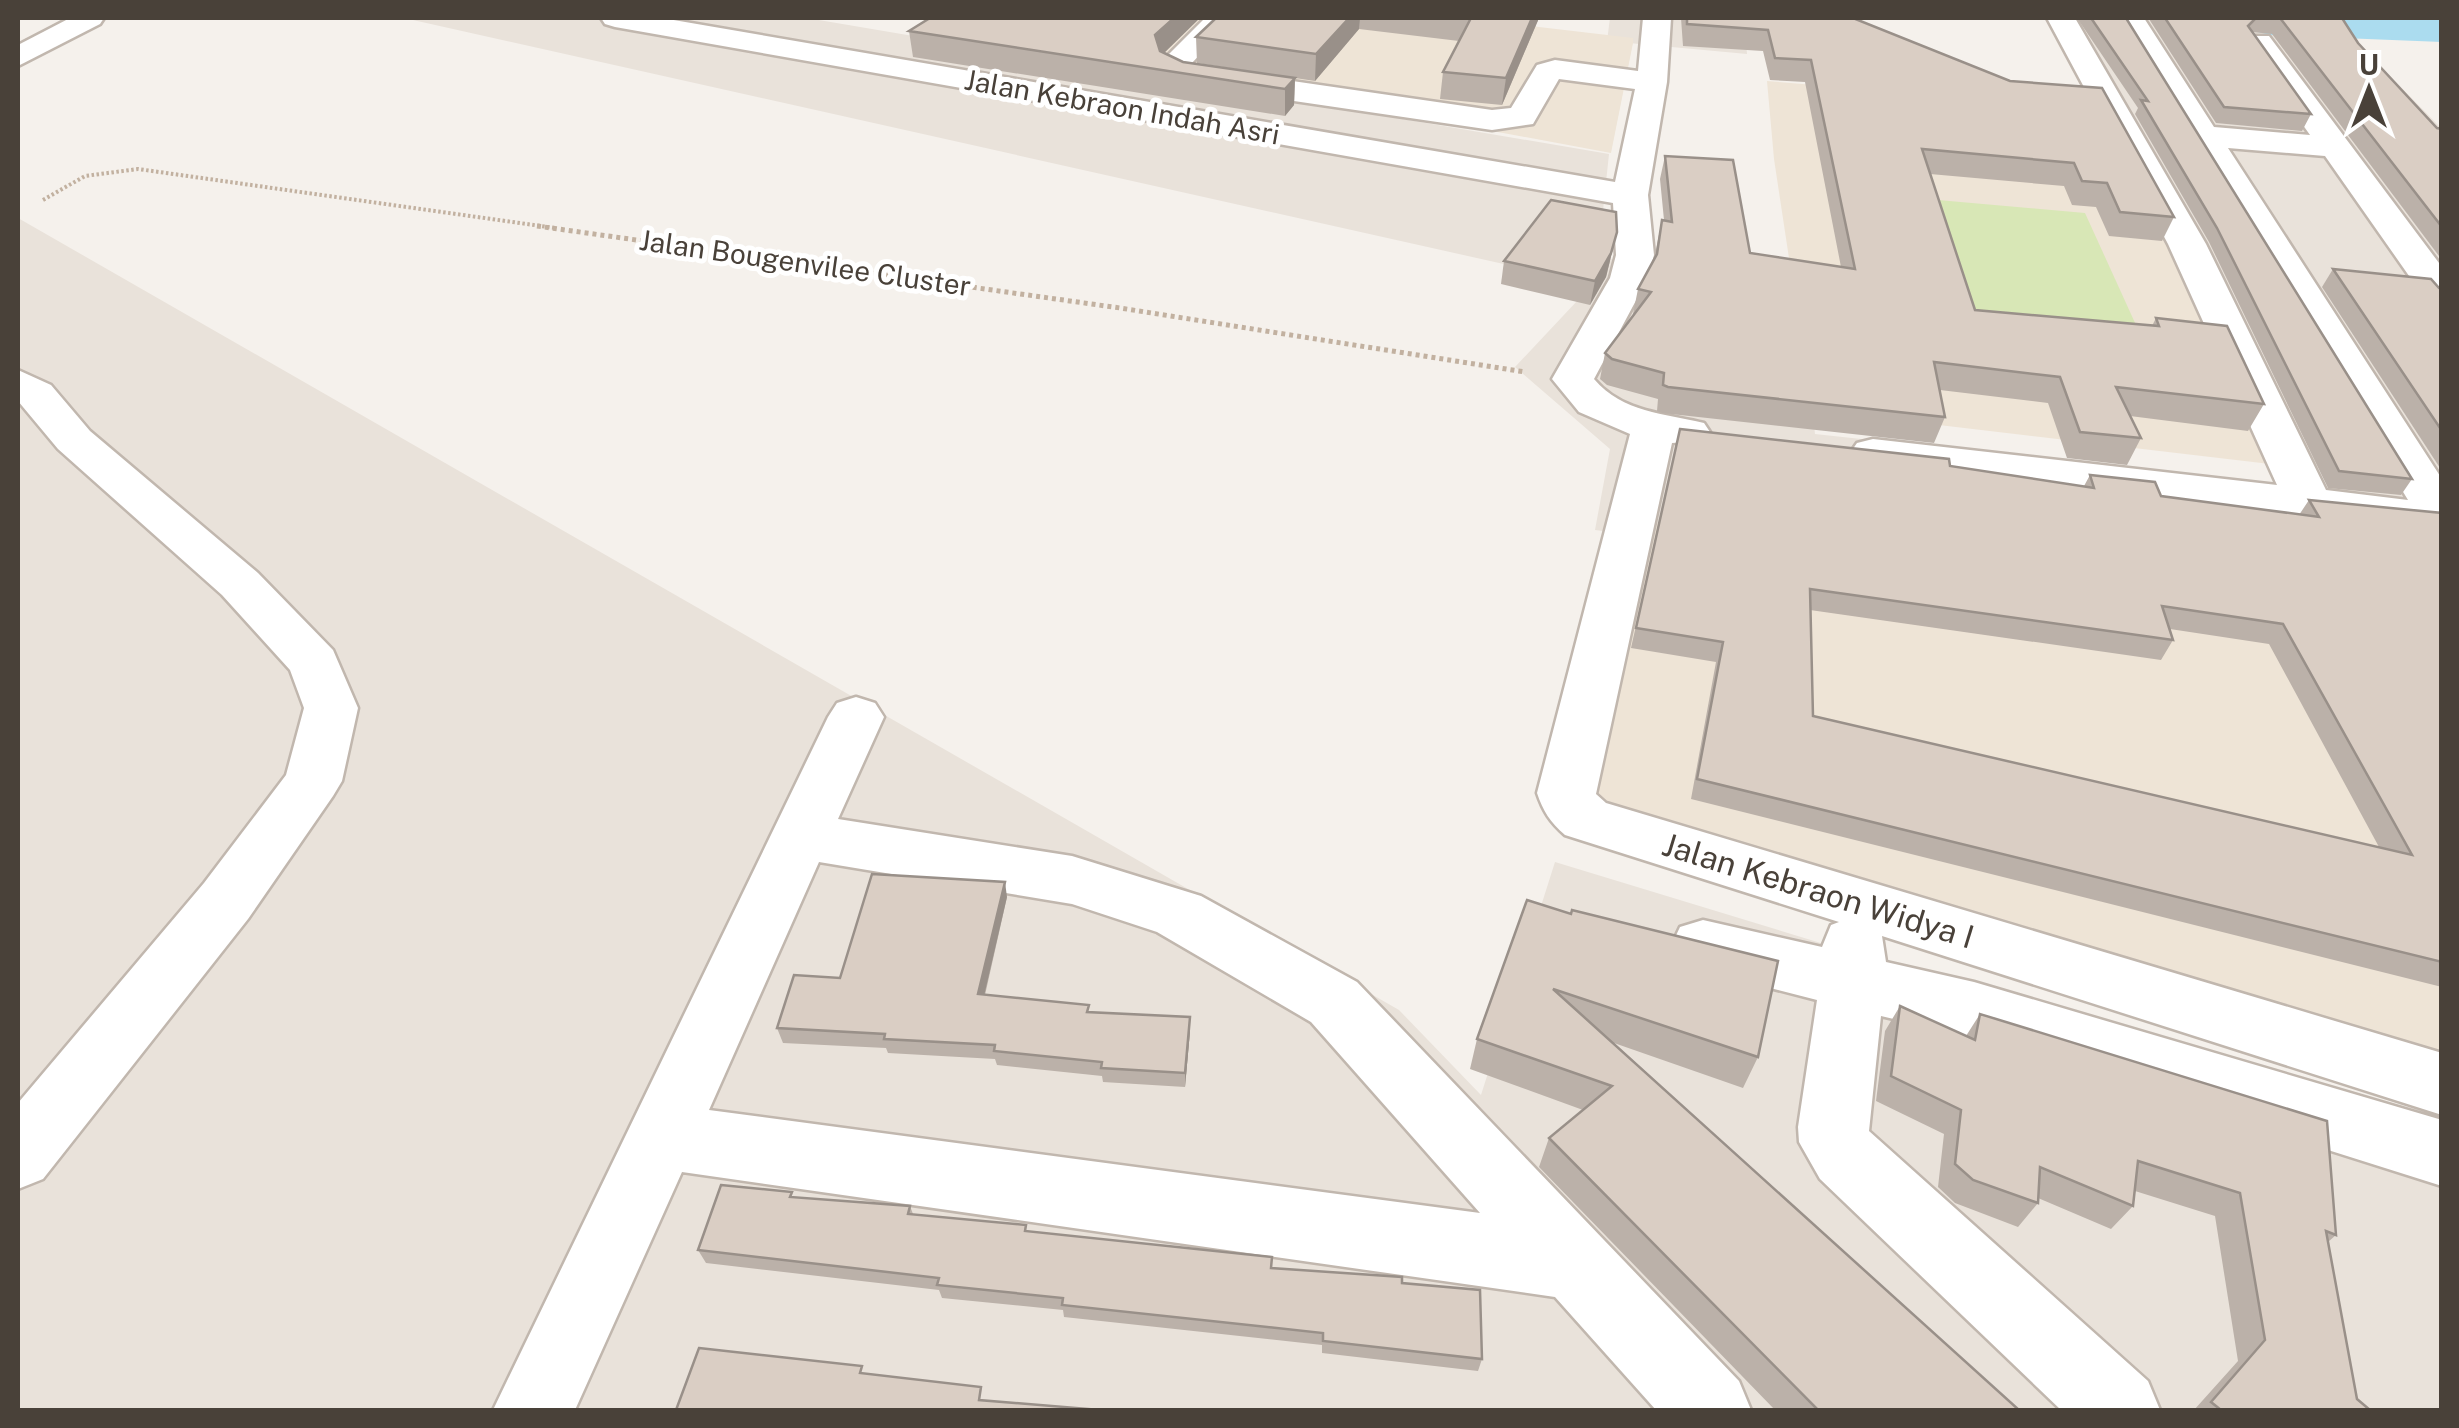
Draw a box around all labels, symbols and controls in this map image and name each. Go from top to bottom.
north arrow [2319,40,2419,140]
text: U [2359,48,2379,81]
street label: Jalan Kebraon Indah Asri [962,63,1282,150]
street label: Jalan Bougenvilee Cluster [637,223,973,302]
street label: Jalan Kebraon Widya I [1658,826,1978,956]

